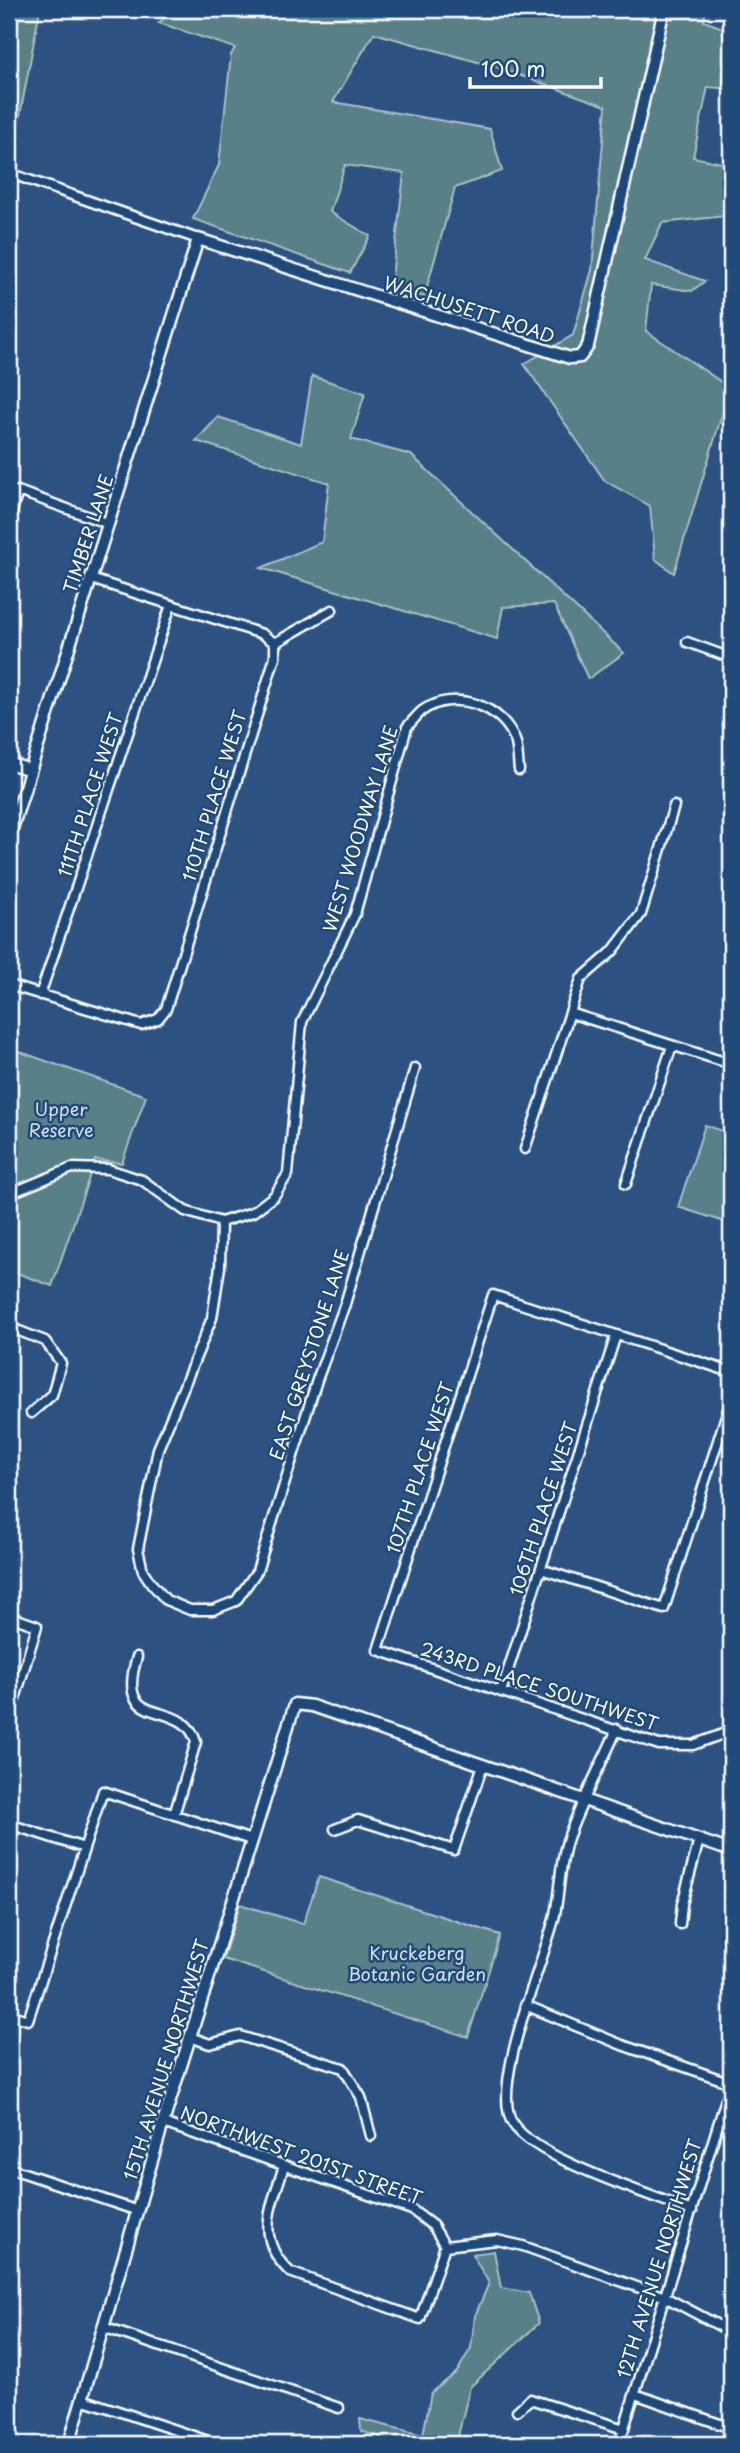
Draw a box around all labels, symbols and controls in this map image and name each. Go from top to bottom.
scale bar [470,46,602,90]
text: 100 m [481,52,545,84]
street label: WACHUSETT ROAD [380,268,558,349]
street label: TIMBER LANE [56,471,120,597]
street label: 110TH PLACE WEST [175,706,253,884]
street label: 111TH PLACE WEST [50,708,129,880]
street label: WEST WOODWAY LANE [315,722,404,935]
park label: Upper Reserve [29,1095,93,1143]
street label: EAST GREYSTONE LANE [262,1246,355,1463]
street label: 107TH PLACE WEST [379,1378,460,1557]
street label: 106TH PLACE WEST [502,1417,584,1599]
street label: 243RD PLACE SOUTHWEST [417,1634,663,1737]
street label: 15TH AVENUE NORTHWEST [116,1935,215,2183]
park label: Kruckeberg Botanic Garden [348,1939,486,1987]
street label: NORTHWEST 201ST STREET [177,2098,427,2211]
street label: 12TH AVENUE NORTHWEST [609,2135,708,2381]

